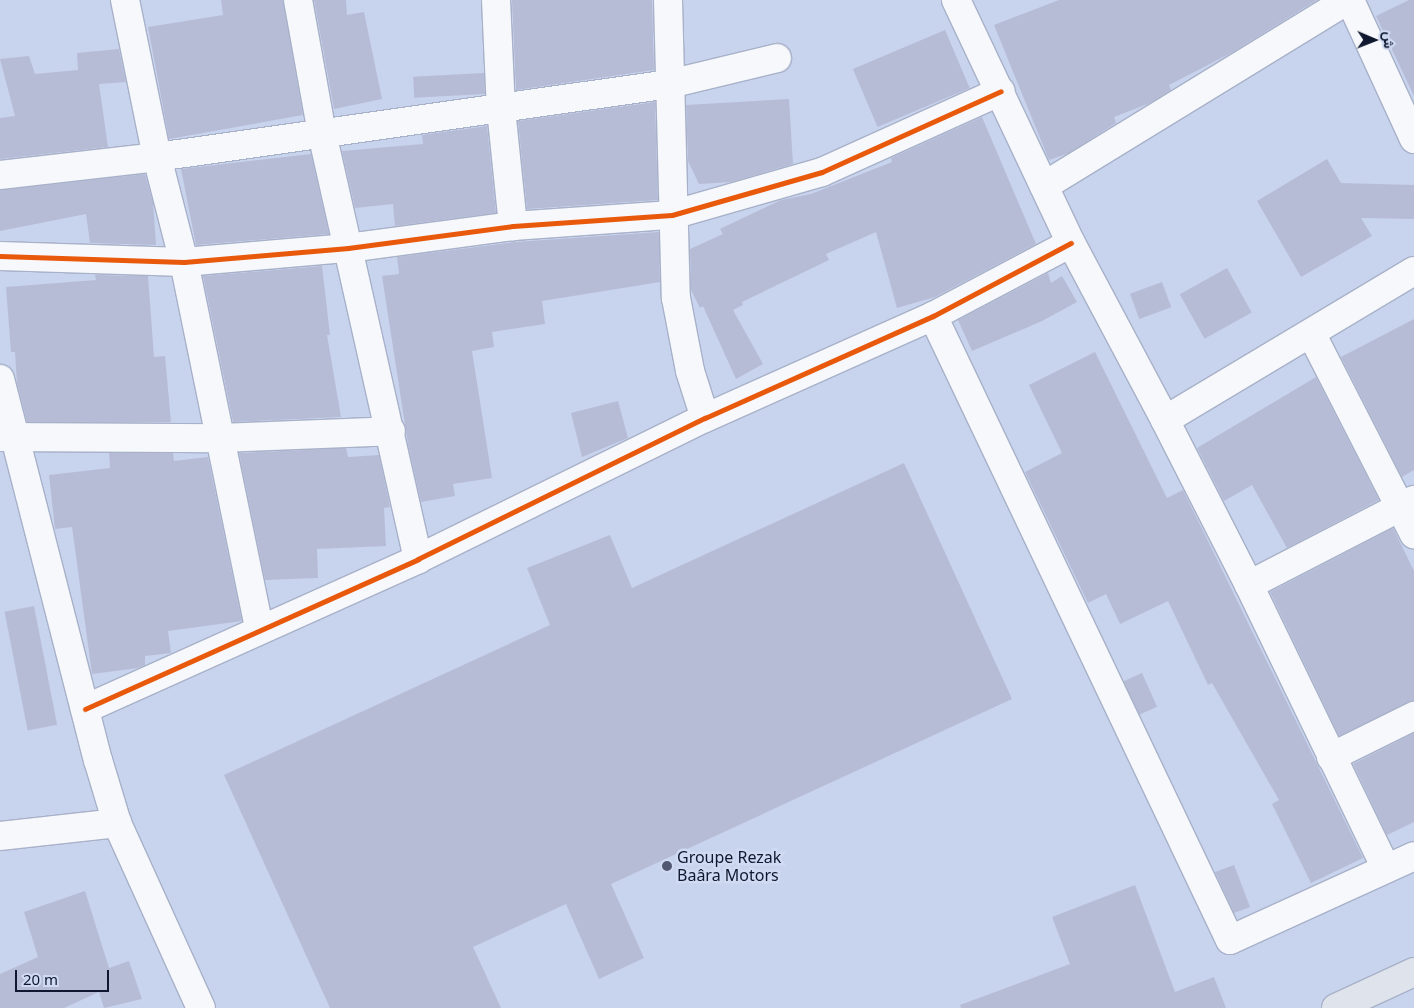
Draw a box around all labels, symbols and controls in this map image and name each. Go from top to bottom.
north arrow [1349,15,1399,65]
text: ش [1380,32,1399,49]
place label: Groupe Rezak Baâra Motors [677,847,781,885]
marker: Groupe Rezak Baâra Motors [661,860,673,872]
scale bar [18,960,111,992]
text: 20 m [23,969,58,989]

